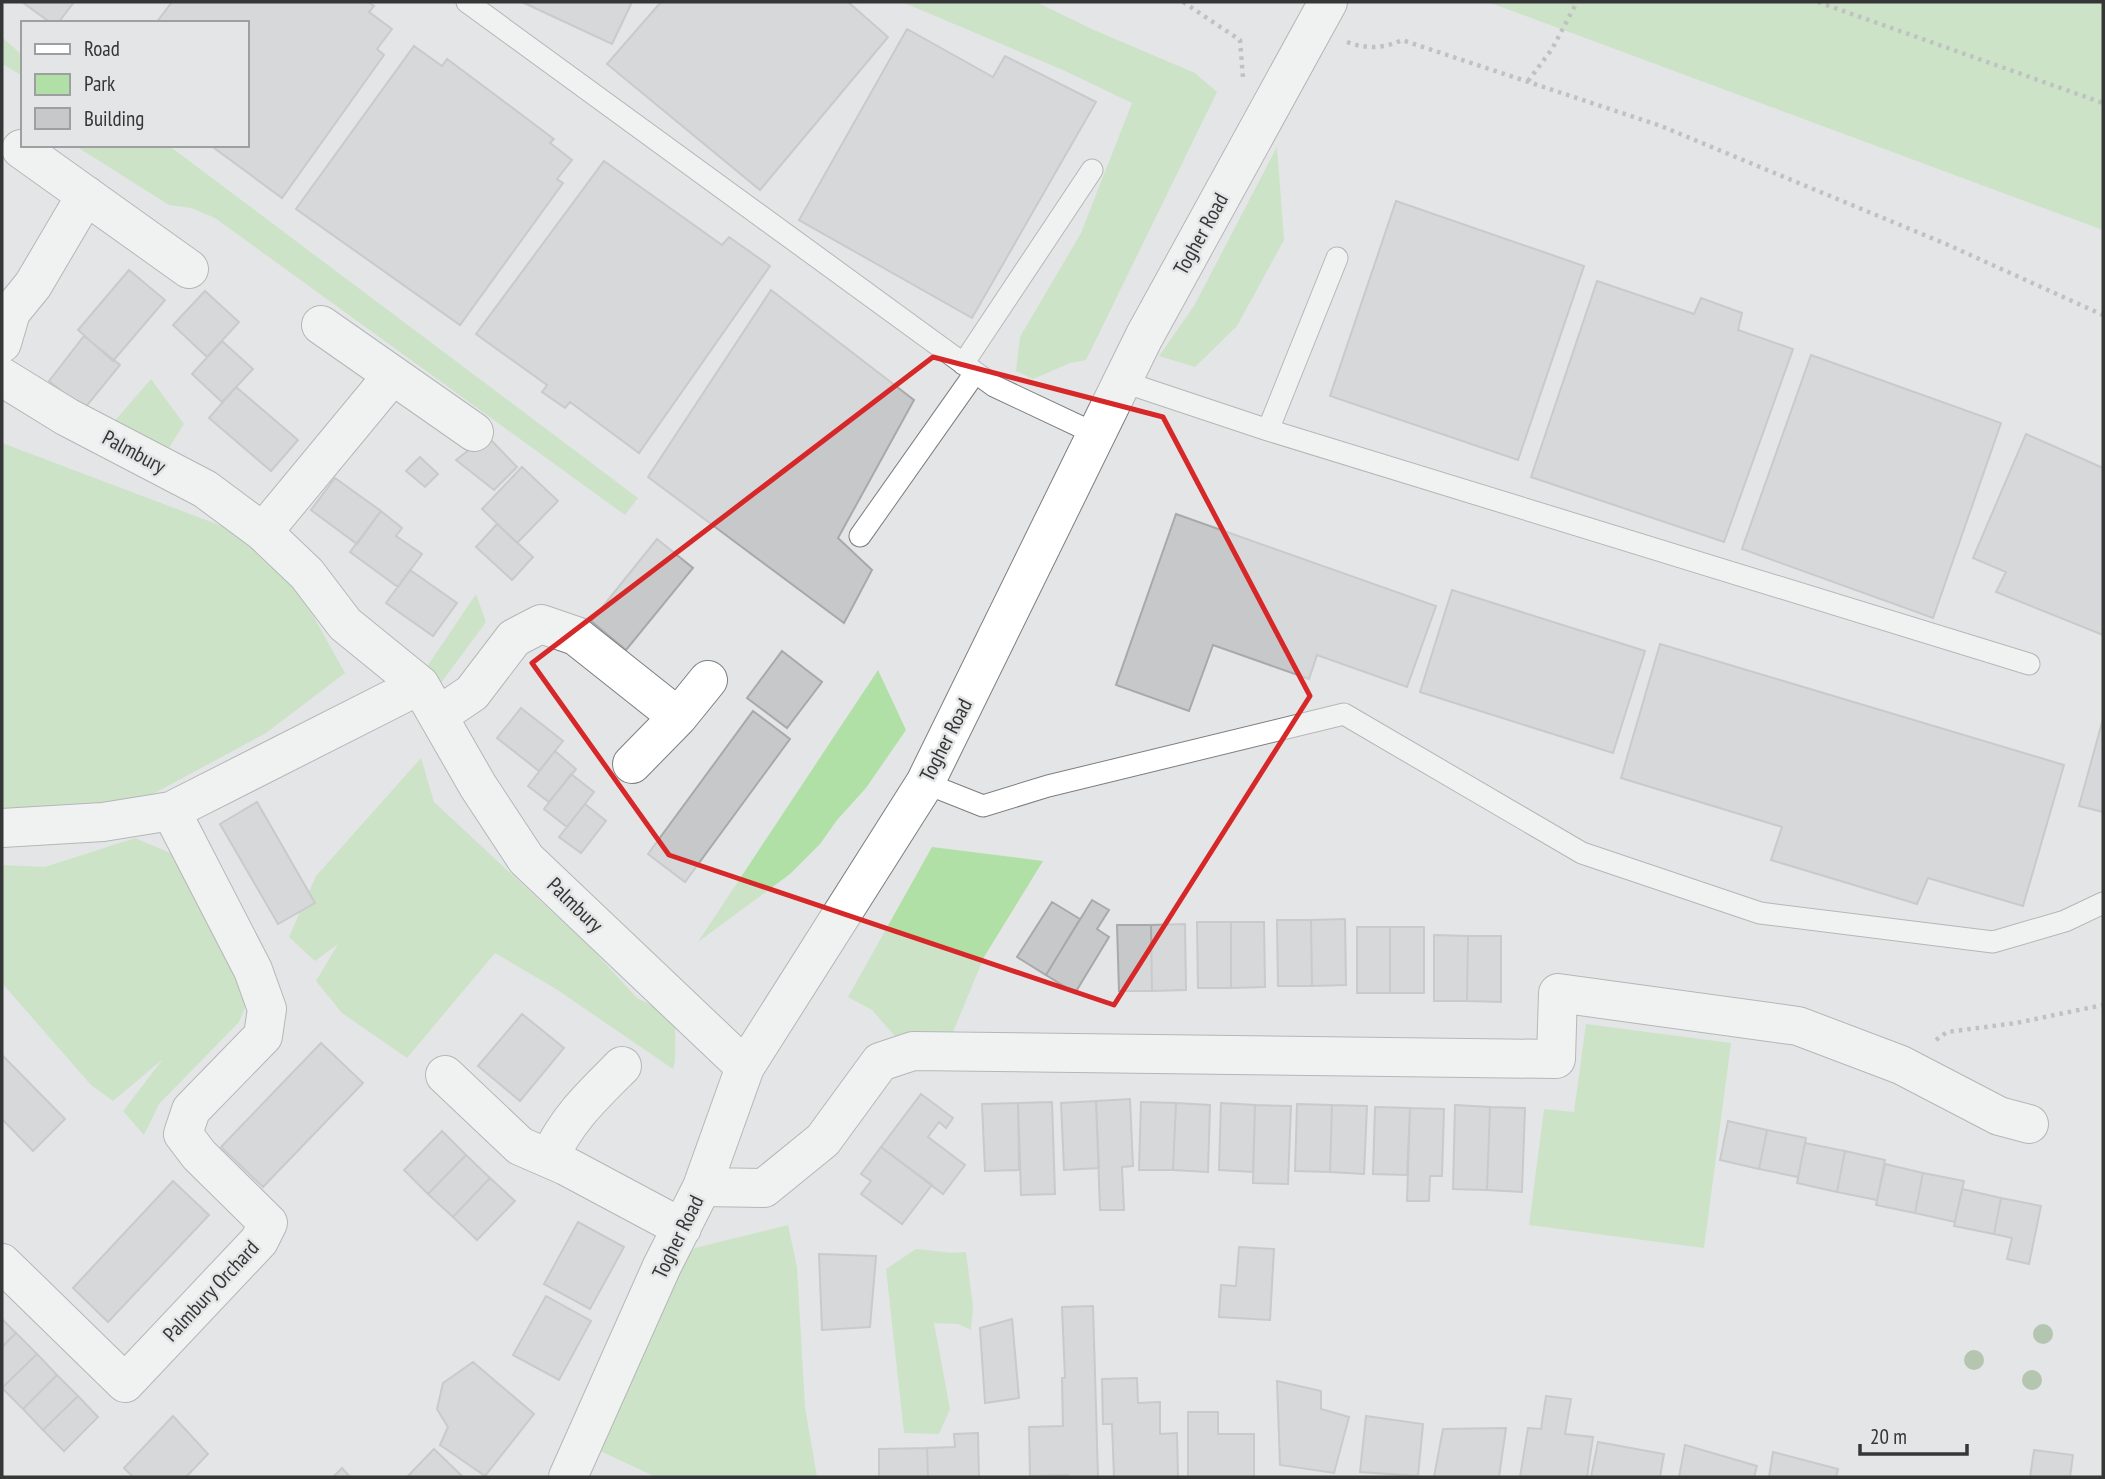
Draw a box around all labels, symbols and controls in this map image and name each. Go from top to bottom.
legend [21,21,248,147]
text: Road [84,35,120,62]
text: Park [84,70,115,97]
text: Building [84,105,144,132]
street label: Togher Road [1167,188,1234,279]
street label: Palmbury [98,424,171,479]
street label: Togher Road [913,694,978,786]
street label: Palmbury [542,871,609,938]
street label: Togher Road [646,1191,709,1283]
street label: Palmbury Orchard [157,1234,264,1347]
scale bar [1860,1412,1967,1456]
text: 20 m [1870,1423,1907,1450]

